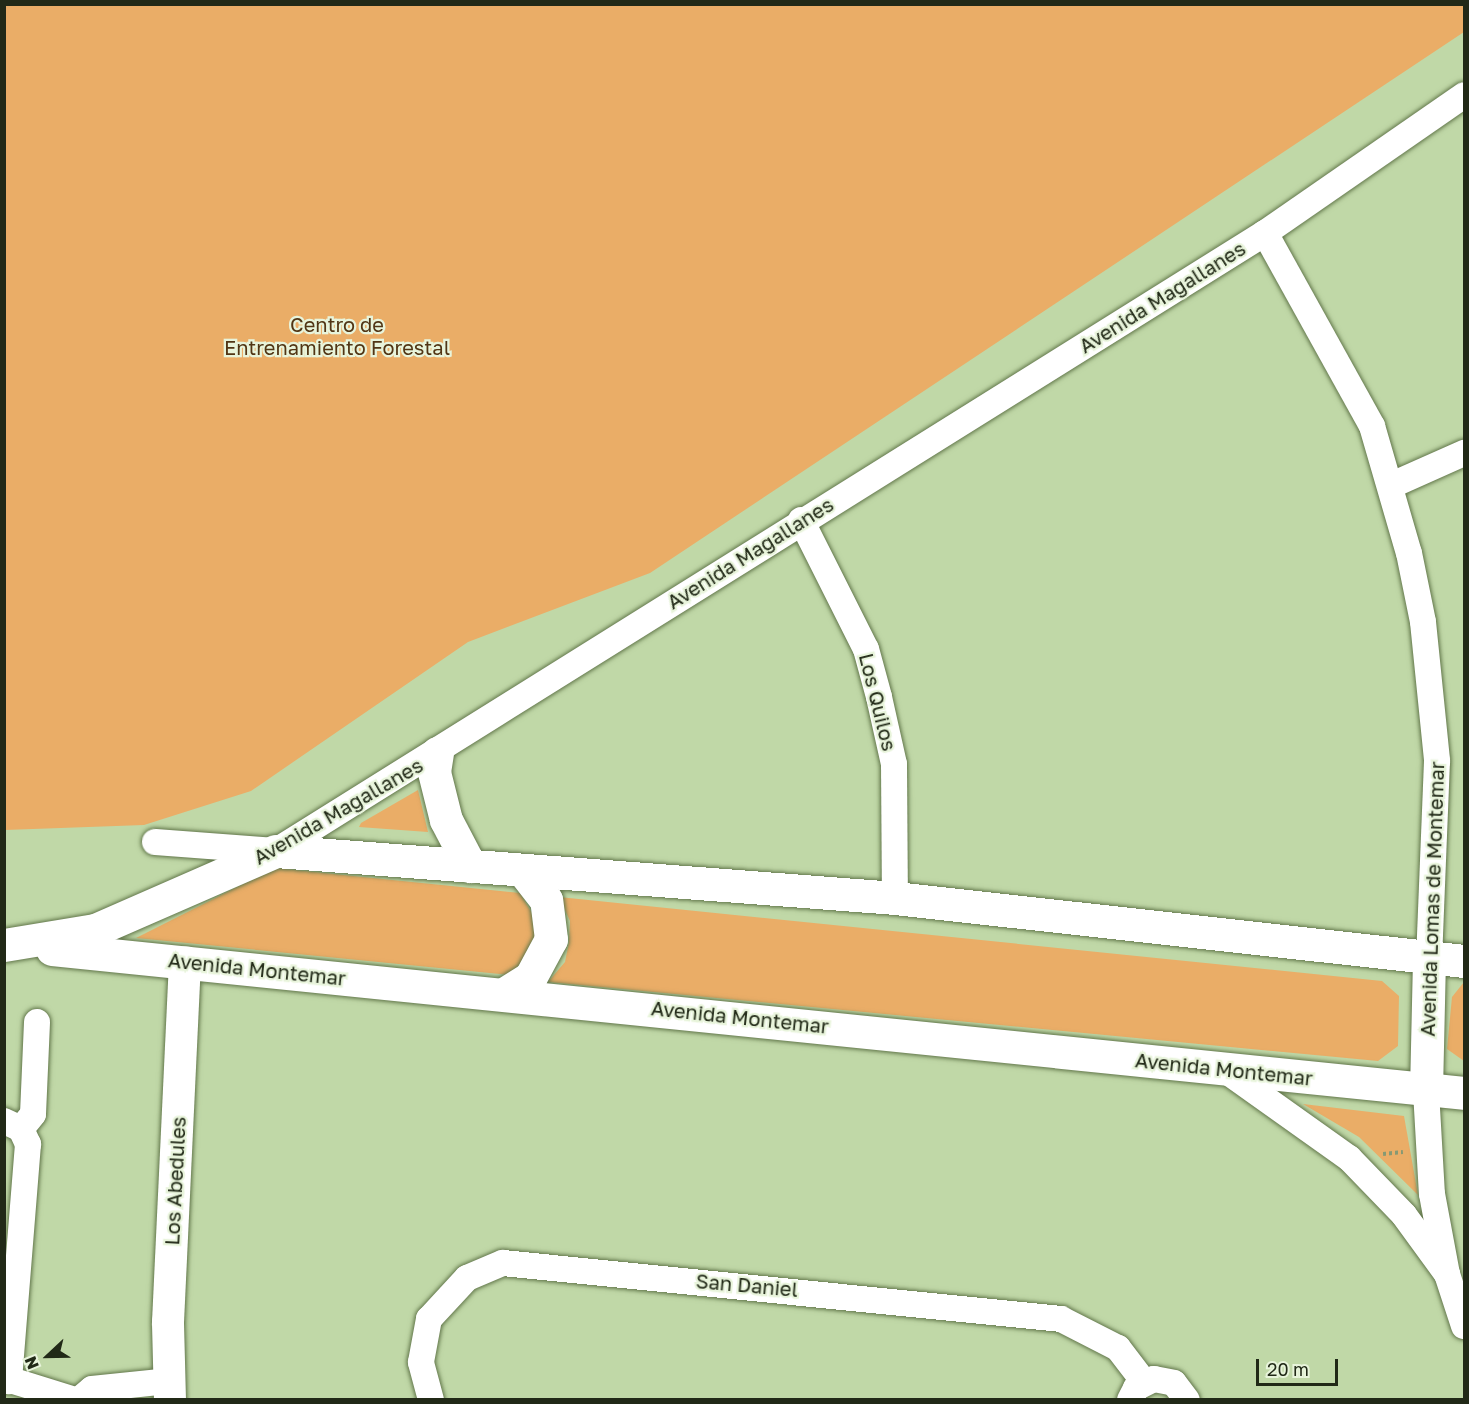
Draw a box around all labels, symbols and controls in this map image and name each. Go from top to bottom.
street label: Avenida Magallanes [1074,236,1250,358]
park label: Centro de Entrenamiento Forestal [224,313,450,360]
street label: Avenida Magallanes [662,492,838,614]
street label: Los Quilos [854,651,902,753]
street label: Avenida Magallanes [249,753,427,869]
street label: Avenida Lomas de Montemar [1415,761,1449,1037]
street label: Avenida Montemar [167,948,347,990]
street label: Avenida Montemar [650,996,830,1038]
street label: Avenida Montemar [1134,1048,1314,1090]
street label: Los Abedules [160,1116,190,1246]
street label: San Daniel [695,1269,799,1301]
north arrow [18,1326,78,1386]
scale bar [1259,1347,1342,1385]
text: N [20,1353,43,1372]
text: 20 m [1267,1358,1309,1380]

